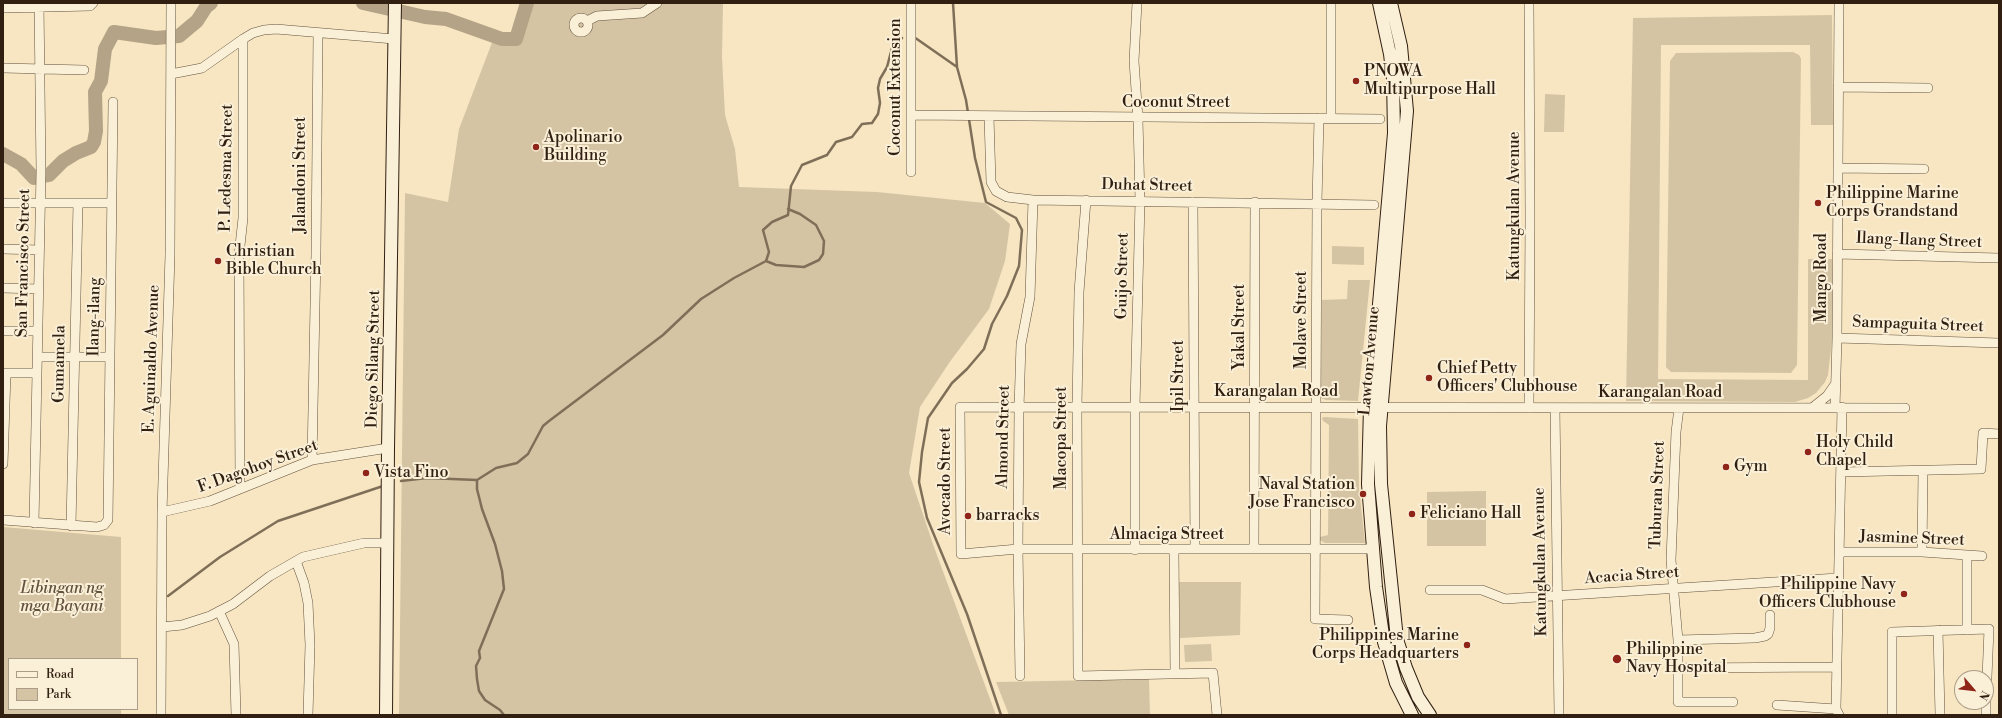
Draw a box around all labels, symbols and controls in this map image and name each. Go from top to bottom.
street label: Coconut Extension [886,18,906,156]
place label: PNOWA Multipurpose Hall [1364,62,1496,100]
marker: PNOWA Multipurpose Hall [1351,76,1361,86]
street label: Coconut Street [1122,93,1230,113]
street label: P. Ledesma Street [216,104,238,232]
street label: Jalandoni Street [291,117,311,233]
place label: Apolinario Building [544,128,622,166]
street label: Katungkulan Avenue [1505,131,1525,281]
marker: Apolinario Building [531,142,541,152]
street label: Duhat Street [1101,176,1193,196]
place label: Philippine Marine Corps Grandstand [1826,184,1959,222]
street label: San Francisco Street [13,188,35,338]
marker: Philippine Marine Corps Grandstand [1813,198,1823,208]
street label: Ilang-Ilang Street [1855,229,1983,253]
street label: Guijo Street [1113,232,1133,320]
street label: Mango Road [1812,233,1832,323]
place label: Christian Bible Church [226,242,322,280]
marker: Christian Bible Church [213,256,223,266]
street label: Molave Street [1292,271,1312,369]
street label: Ilang-ilang [85,277,105,357]
street label: E. Aguinaldo Avenue [140,284,164,434]
street label: Yakal Street [1230,284,1250,370]
street label: Diego Silang Street [363,290,385,428]
street label: Lawton Avenue [1356,306,1384,416]
street label: Sampaguita Street [1852,313,1984,337]
street label: Gumamela [50,325,70,403]
street label: Ipil Street [1169,340,1189,412]
place label: Chief Petty Officers' Clubhouse [1437,359,1578,397]
marker: Chief Petty Officers' Clubhouse [1424,373,1434,383]
street label: Karangalan Road [1214,382,1338,402]
street label: Karangalan Road [1598,383,1722,403]
street label: Almond Street [993,385,1015,489]
street label: Macopa Street [1052,386,1072,490]
street label: Avocado Street [936,427,956,535]
place label: Holy Child Chapel [1816,433,1893,471]
street label: F. Dagohoy Street [195,436,321,498]
street label: Tuburan Street [1647,440,1669,550]
marker: Holy Child Chapel [1803,447,1813,457]
place label: Gym [1734,457,1768,477]
marker: Gym [1721,462,1731,472]
place label: Vista Fino [374,463,448,483]
marker: Vista Fino [361,468,371,478]
place label: Naval Station Jose Francisco [1249,475,1355,513]
street label: Katungkulan Avenue [1530,487,1552,637]
marker: Naval Station Jose Francisco [1358,489,1368,499]
place label: Feliciano Hall [1420,504,1521,524]
place label: barracks [976,506,1039,526]
marker: Feliciano Hall [1407,509,1417,519]
marker: barracks [963,511,973,521]
street label: Almaciga Street [1110,525,1224,545]
street label: Jasmine Street [1859,528,1965,550]
street label: Acacia Street [1584,563,1680,589]
place label: Philippine Navy Officers Clubhouse [1759,575,1896,613]
park label: Libingan ng mga Bayani [20,579,104,617]
marker: Philippine Navy Officers Clubhouse [1899,589,1909,599]
place label: Philippines Marine Corps Headquarters [1312,626,1459,664]
marker: Philippines Marine Corps Headquarters [1462,640,1472,650]
place label: Philippine Navy Hospital [1626,640,1727,678]
marker: Philippine Navy Hospital [1611,653,1623,665]
legend [8,658,138,710]
text: Road [46,667,74,682]
north arrow [1954,670,1994,710]
text: Park [46,687,71,702]
text: N [1975,688,1992,702]

